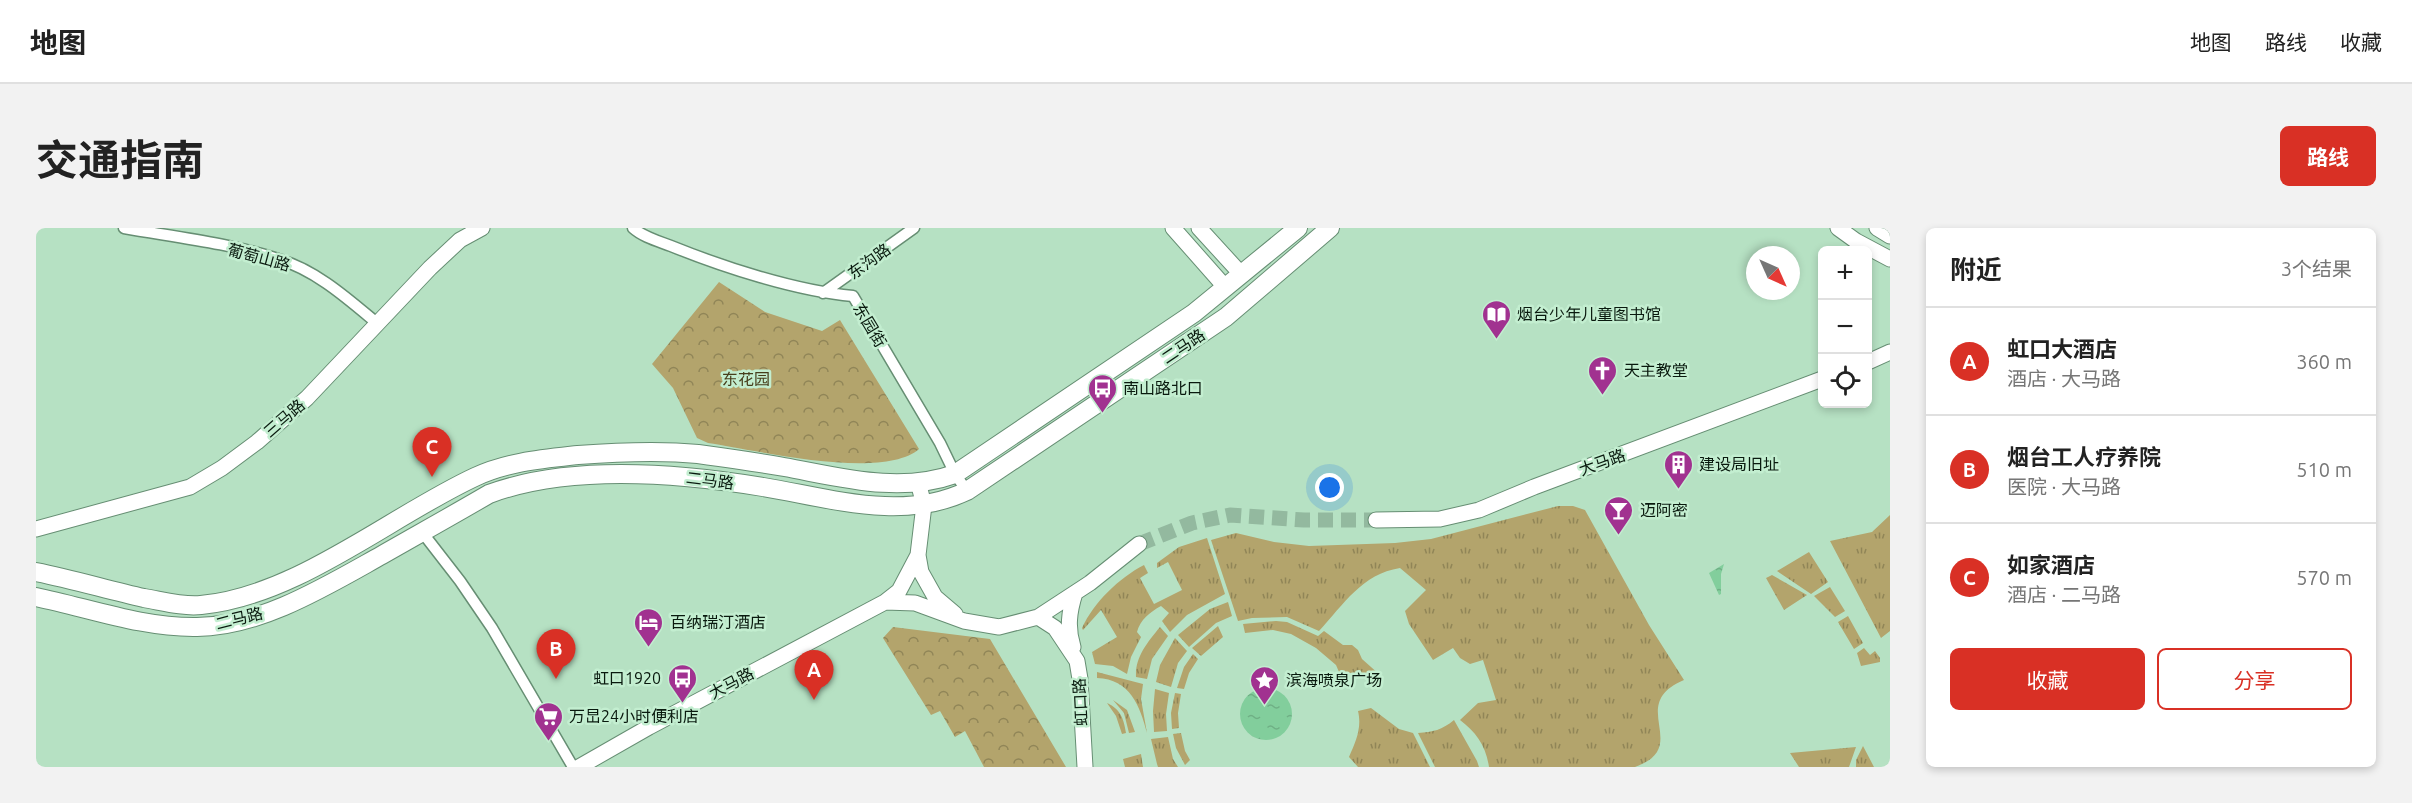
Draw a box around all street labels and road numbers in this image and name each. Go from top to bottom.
street label: 葡萄山路 [226,240,292,274]
street label: 东沟路 [844,240,894,282]
street label: 东园街 [850,300,890,350]
street label: 二马路 [1158,325,1208,367]
street label: 三马路 [260,395,308,441]
street label: 大马路 [1576,445,1628,479]
street label: 二马路 [685,468,735,492]
street label: 二马路 [214,603,264,633]
street label: 大马路 [706,664,756,702]
street label: 虹口路 [1070,678,1090,726]

